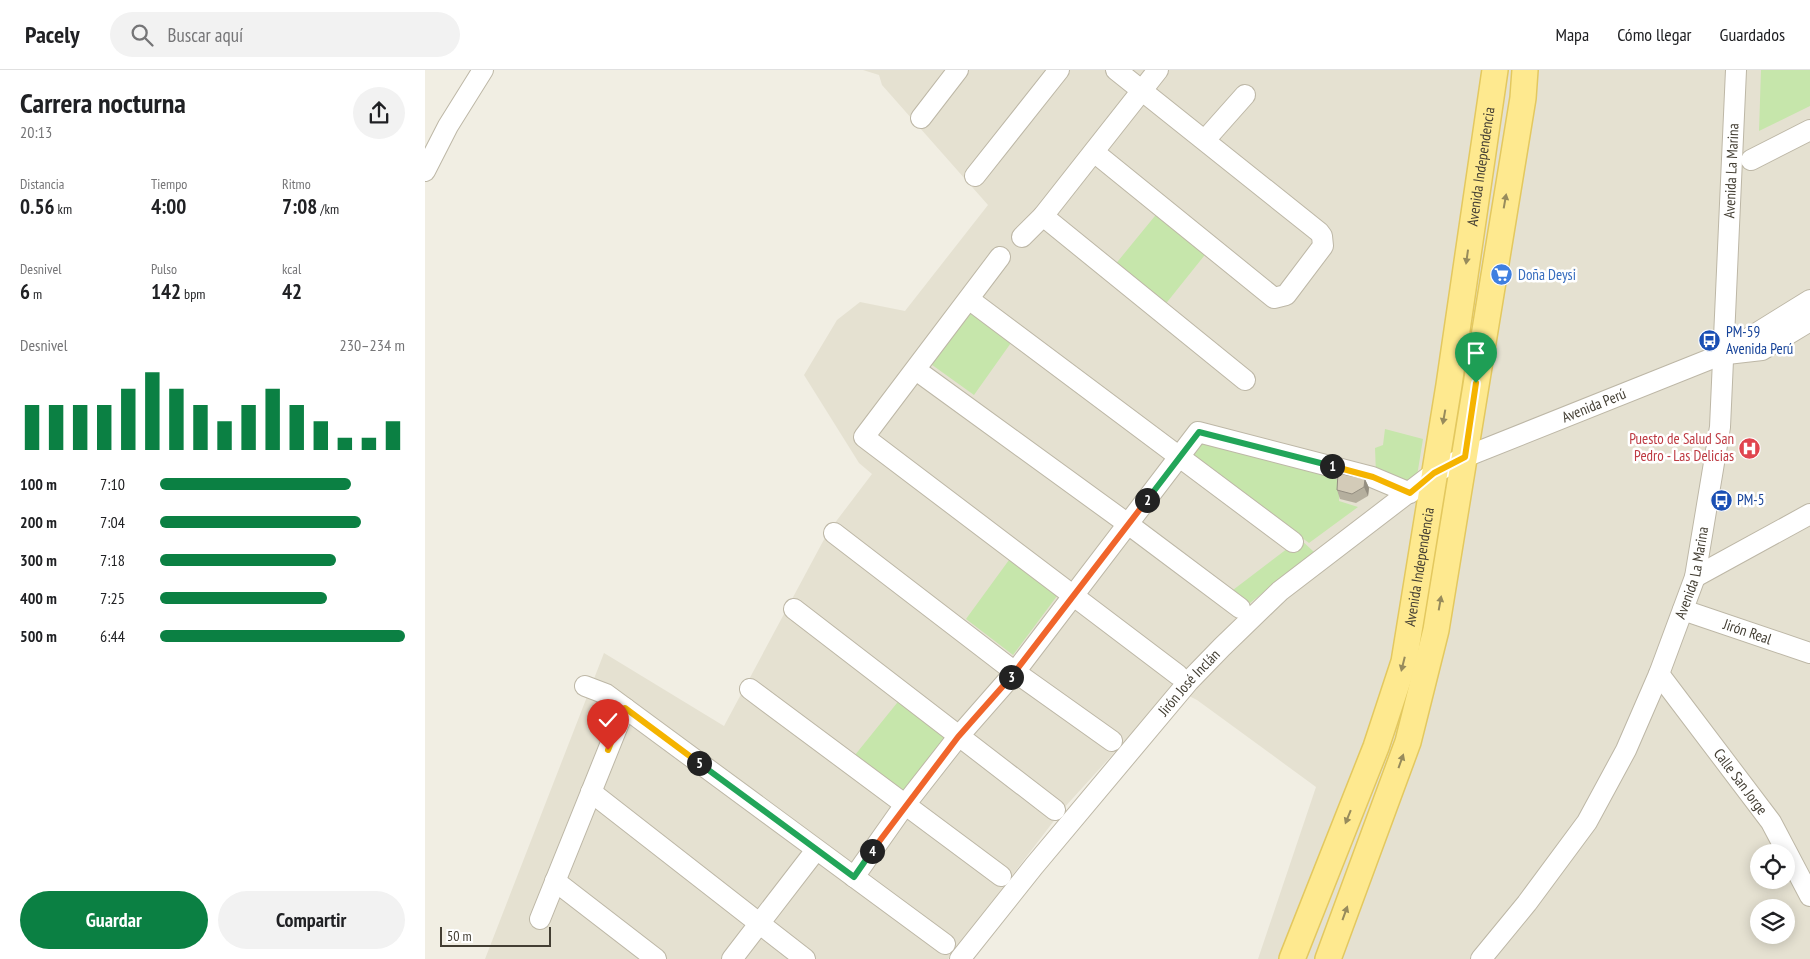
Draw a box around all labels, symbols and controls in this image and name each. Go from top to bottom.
search box [110,12,460,57]
text: Pacely [25,19,80,50]
icon: search [128,21,156,49]
text: Buscar aquí [168,23,243,47]
text: Mapa [1555,23,1589,46]
text: Cómo llegar [1617,23,1692,46]
text: Guardados [1720,23,1785,46]
text: Carrera nocturna [20,84,186,121]
button: share [353,87,405,139]
street label: Avenida Independencia [1462,106,1499,227]
text: 20:13 [20,122,52,142]
street label: Avenida La Marina [1719,123,1743,219]
text: Distancia [20,175,64,193]
text: Tiempo [151,175,187,193]
text: Ritmo [282,175,311,193]
text: 0.56 [20,193,55,220]
text: 4:00 [151,193,186,220]
text: 7:08 [282,193,317,220]
one-way arrow [1501,193,1509,209]
text: km [55,200,72,218]
text: /km [317,200,339,218]
one-way arrow [1463,249,1471,265]
text: Desnivel [20,260,62,278]
text: Pulso [151,260,177,278]
text: kcal [282,260,301,278]
supermarket icon: Doña Deysi [1490,263,1514,287]
place label: Doña Deysi [1518,265,1576,284]
text: 6 [20,278,30,305]
text: 142 [151,278,181,305]
text: 42 [282,278,302,305]
text: m [30,285,42,303]
text: bpm [181,285,205,303]
place label: PM-59 Avenida Perú [1726,322,1793,358]
bus stop icon: PM-59 Avenida Perú [1698,329,1722,353]
pin [1455,332,1497,383]
text: Desnivel [20,335,67,355]
text: 230–234 m [340,335,405,355]
icon: arrive [1462,339,1490,367]
street label: Avenida Perú [1559,384,1629,426]
one-way arrow [1439,410,1447,426]
place label: Puesto de Salud San Pedro - Las Delicias [1629,429,1734,465]
hospital icon: Puesto de Salud San Pedro - Las Delicias [1738,436,1762,460]
pin: 1 [1319,454,1345,478]
text: 1 [1329,457,1336,475]
text: 100 m [20,474,57,494]
text: 7:10 [100,474,125,494]
pin: 2 [1135,488,1159,512]
bus stop icon: PM-5 [1709,488,1733,512]
place label: PM-5 [1737,490,1764,509]
text: 2 [1144,491,1151,509]
street label: Avenida Independencia [1400,506,1438,628]
text: 200 m [20,512,57,532]
text: 7:04 [100,512,125,532]
street label: Avenida La Marina [1670,525,1712,621]
text: 300 m [20,550,57,570]
text: 7:18 [100,550,125,570]
text: 400 m [20,588,57,608]
text: 7:25 [100,588,125,608]
one-way arrow [1437,595,1445,611]
street label: Jirón Real [1720,614,1775,648]
text: 500 m [20,626,57,646]
text: 6:44 [100,626,125,646]
street label: Jirón José Inclán [1153,645,1224,720]
one-way arrow [1398,656,1406,671]
pin: 3 [999,664,1023,690]
text: 3 [1008,668,1015,686]
pin [587,699,629,750]
icon: check [594,706,622,734]
street label: Calle San Jorge [1710,744,1772,818]
pin: 5 [687,750,711,776]
one-way arrow [1397,753,1405,768]
text: 5 [696,754,703,772]
one-way arrow [1344,810,1352,825]
pin: 4 [859,838,885,864]
text: 4 [869,842,876,860]
map controls [1750,844,1795,944]
button: locate [1750,844,1795,889]
button: Guardar [20,891,208,949]
button: Compartir [218,891,405,949]
button: layers [1750,899,1795,944]
one-way arrow [1341,905,1349,920]
scale bar [440,924,551,947]
text: 50 m [447,927,472,945]

